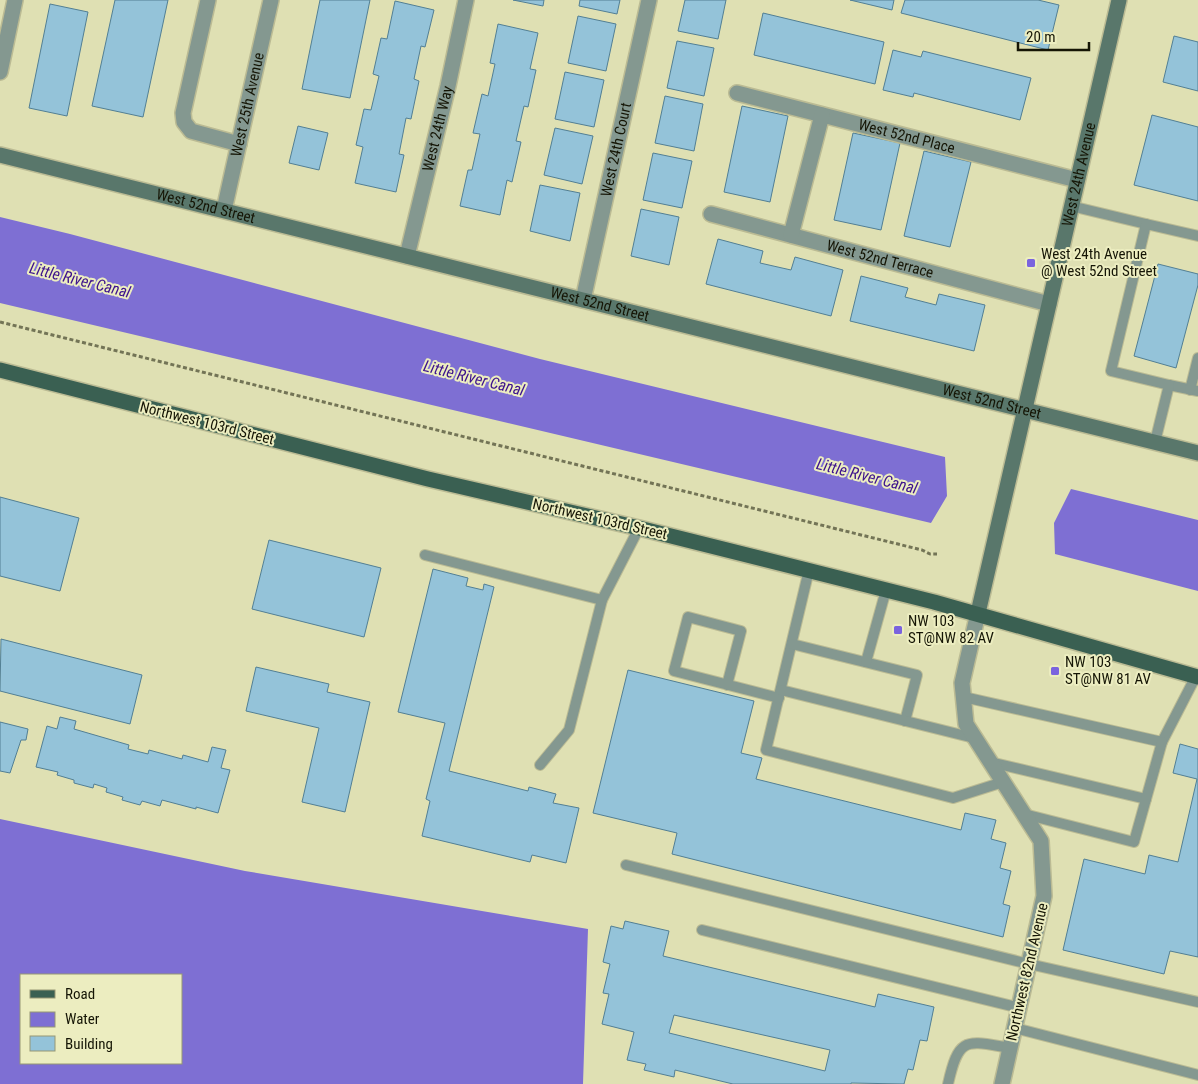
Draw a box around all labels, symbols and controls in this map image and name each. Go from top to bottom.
scale bar [1018,20,1089,52]
text: 20 m [1026,28,1056,46]
street label: West 25th Avenue [227,51,268,158]
street label: West 24th Way [419,84,457,173]
street label: West 24th Court [597,101,635,198]
street label: West 52nd Place [856,115,957,157]
street label: West 24th Avenue [1058,121,1100,228]
street label: West 52nd Street [154,185,257,227]
street label: West 52nd Terrace [825,236,935,282]
place label: West 24th Avenue @ West 52nd Street [1041,245,1157,280]
marker: West 24th Avenue @ West 52nd Street [1025,257,1037,269]
water label: Little River Canal [28,258,133,302]
street label: West 52nd Street [548,283,651,325]
water label: Little River Canal [422,356,527,400]
street label: West 52nd Street [941,381,1043,423]
street label: Northwest 103rd Street [138,398,276,448]
water label: Little River Canal [815,454,920,498]
street label: Northwest 103rd Street [531,495,669,543]
place label: NW 103 ST@NW 82 AV [908,612,995,647]
marker: NW 103 ST@NW 82 AV [892,624,904,636]
place label: NW 103 ST@NW 81 AV [1065,653,1152,688]
marker: NW 103 ST@NW 81 AV [1049,665,1061,677]
street label: Northwest 82nd Avenue [1002,901,1052,1043]
legend [20,974,182,1064]
text: Road [65,985,95,1003]
text: Water [65,1010,100,1028]
text: Building [65,1035,113,1053]

